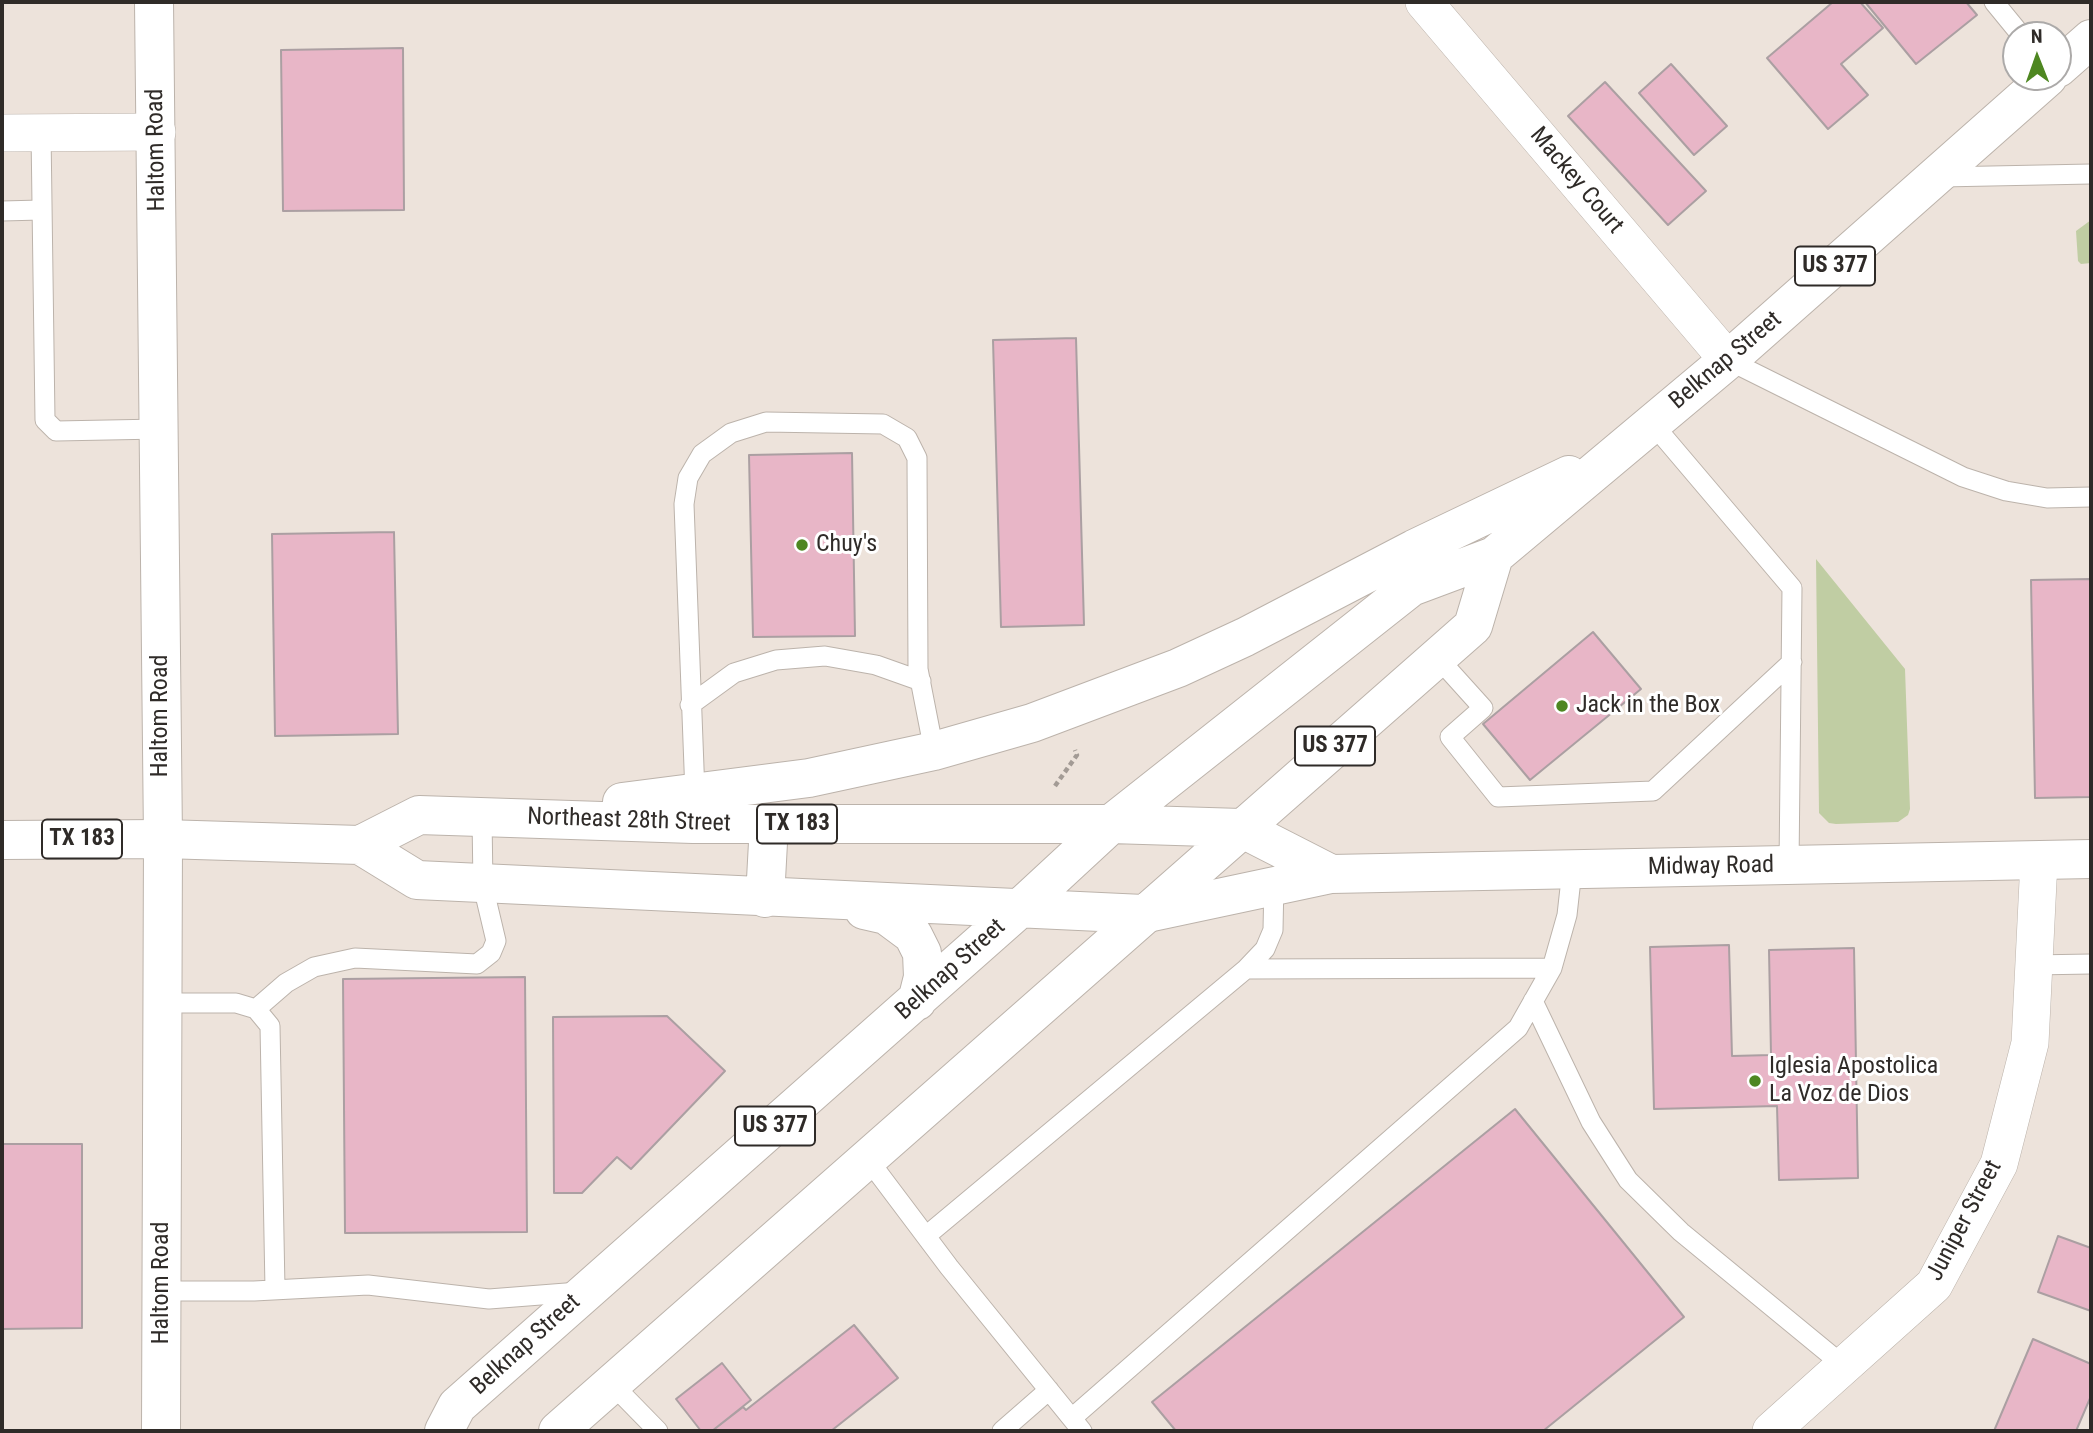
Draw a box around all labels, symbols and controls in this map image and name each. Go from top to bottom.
north arrow [2002,21,2072,91]
text: N [2031,25,2043,48]
street label: Haltom Road [142,88,172,212]
street label: Mackey Court [1523,122,1629,240]
road number: US 377 [1795,246,1875,286]
street label: Belknap Street [1664,306,1788,416]
place label: Chuy's [816,531,877,559]
marker: Chuy's [794,537,810,553]
street label: Haltom Road [147,655,175,777]
place label: Jack in the Box [1576,692,1720,720]
marker: Jack in the Box [1554,698,1570,714]
road number: US 377 [1295,726,1375,766]
street label: Northeast 28th Street [527,803,731,839]
road number: TX 183 [757,804,837,844]
road number: TX 183 [42,820,122,859]
street label: Midway Road [1648,852,1774,882]
street label: Belknap Street [890,913,1012,1027]
place label: Iglesia Apostolica La Voz de Dios [1769,1053,1938,1109]
marker: Iglesia Apostolica La Voz de Dios [1747,1073,1763,1089]
road number: US 377 [735,1106,815,1146]
street label: Juniper Street [1921,1156,2009,1286]
street label: Haltom Road [148,1222,176,1344]
street label: Belknap Street [465,1288,587,1402]

